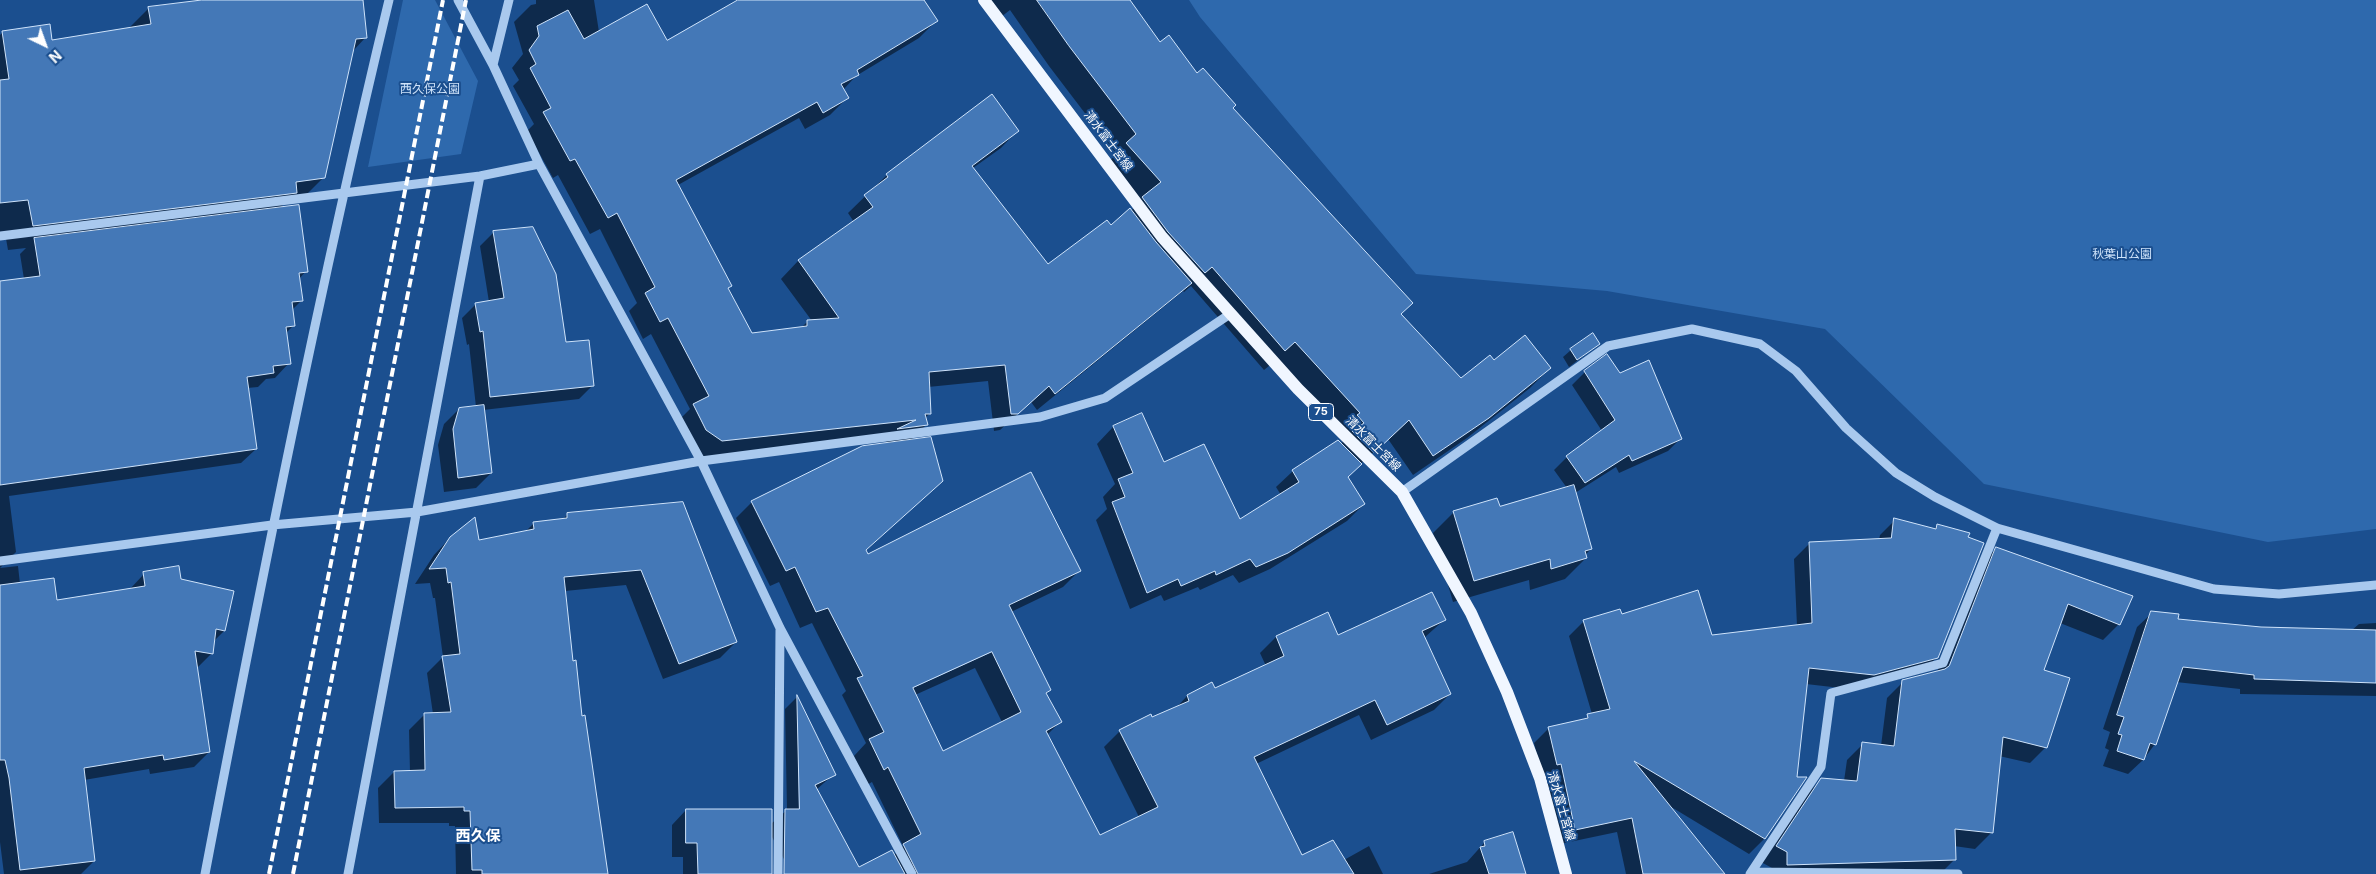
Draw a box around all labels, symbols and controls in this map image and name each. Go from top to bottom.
north arrow [20,20,70,70]
text: N [46,47,65,66]
park label: 西久保公園 [400,82,460,96]
street label: 清水富士宮線 [1081,108,1135,174]
park label: 秋葉山公園 [2092,247,2152,261]
road number: 75 [1308,404,1334,421]
street label: 清水富士宮線 [1342,413,1404,475]
street label: 清水富士宮線 [1544,769,1578,843]
district label: 西久保 [456,827,500,845]

